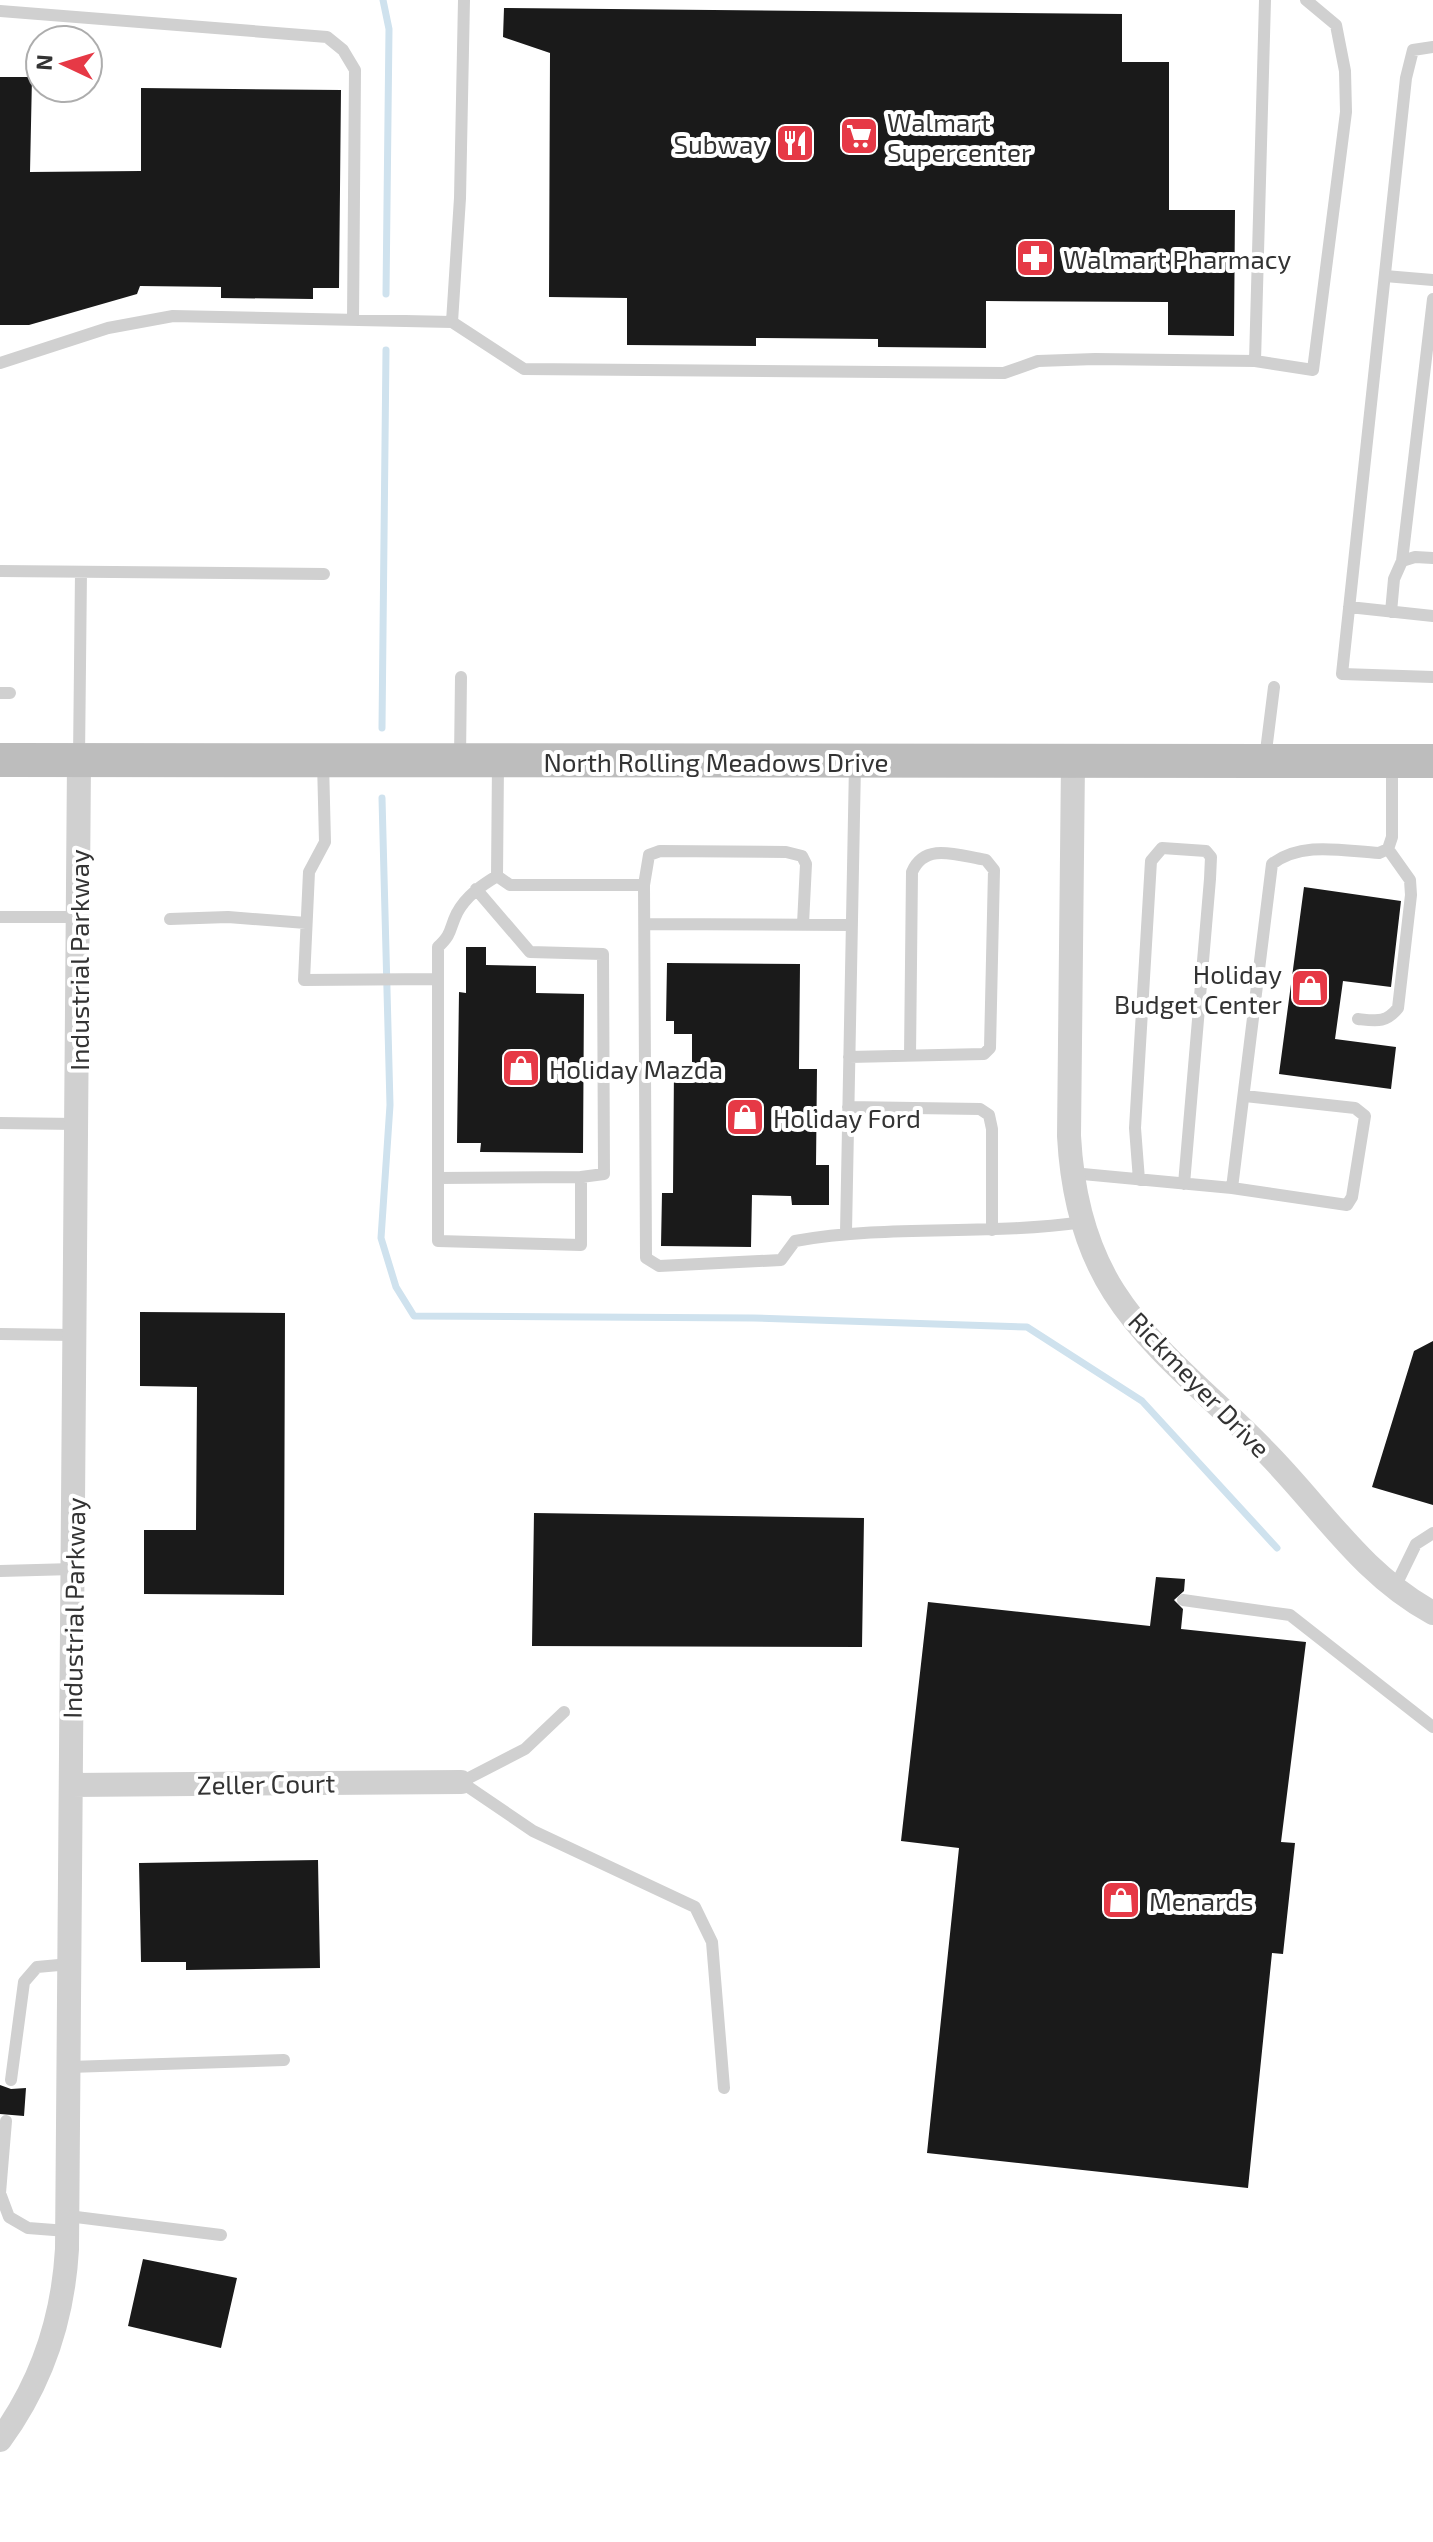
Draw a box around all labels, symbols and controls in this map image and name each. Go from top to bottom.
north arrow [24,24,104,104]
text: N [30,54,57,71]
place label: Walmart Supercenter [887,106,1031,167]
supermarket icon: Walmart Supercenter [838,115,880,157]
restaurant icon: Subway [774,122,816,164]
place label: Subway [673,128,767,159]
pharmacy icon: Walmart Pharmacy [1014,237,1056,279]
place label: Walmart Pharmacy [1063,243,1291,274]
street label: North Rolling Meadows Drive [543,746,889,777]
street label: Industrial Parkway [63,849,94,1071]
place label: Holiday Budget Center [1114,958,1282,1019]
shop icon: Holiday Budget Center [1289,967,1331,1009]
shop icon: Holiday Mazda [500,1047,542,1089]
place label: Holiday Mazda [549,1053,723,1084]
shop icon: Holiday Ford [724,1096,766,1138]
place label: Holiday Ford [773,1102,921,1133]
street label: Rickmeyer Drive [1123,1305,1277,1463]
street label: Industrial Parkway [56,1497,90,1719]
street label: Zeller Court [196,1766,336,1800]
shop icon: Menards [1100,1879,1142,1921]
place label: Menards [1149,1885,1253,1916]

